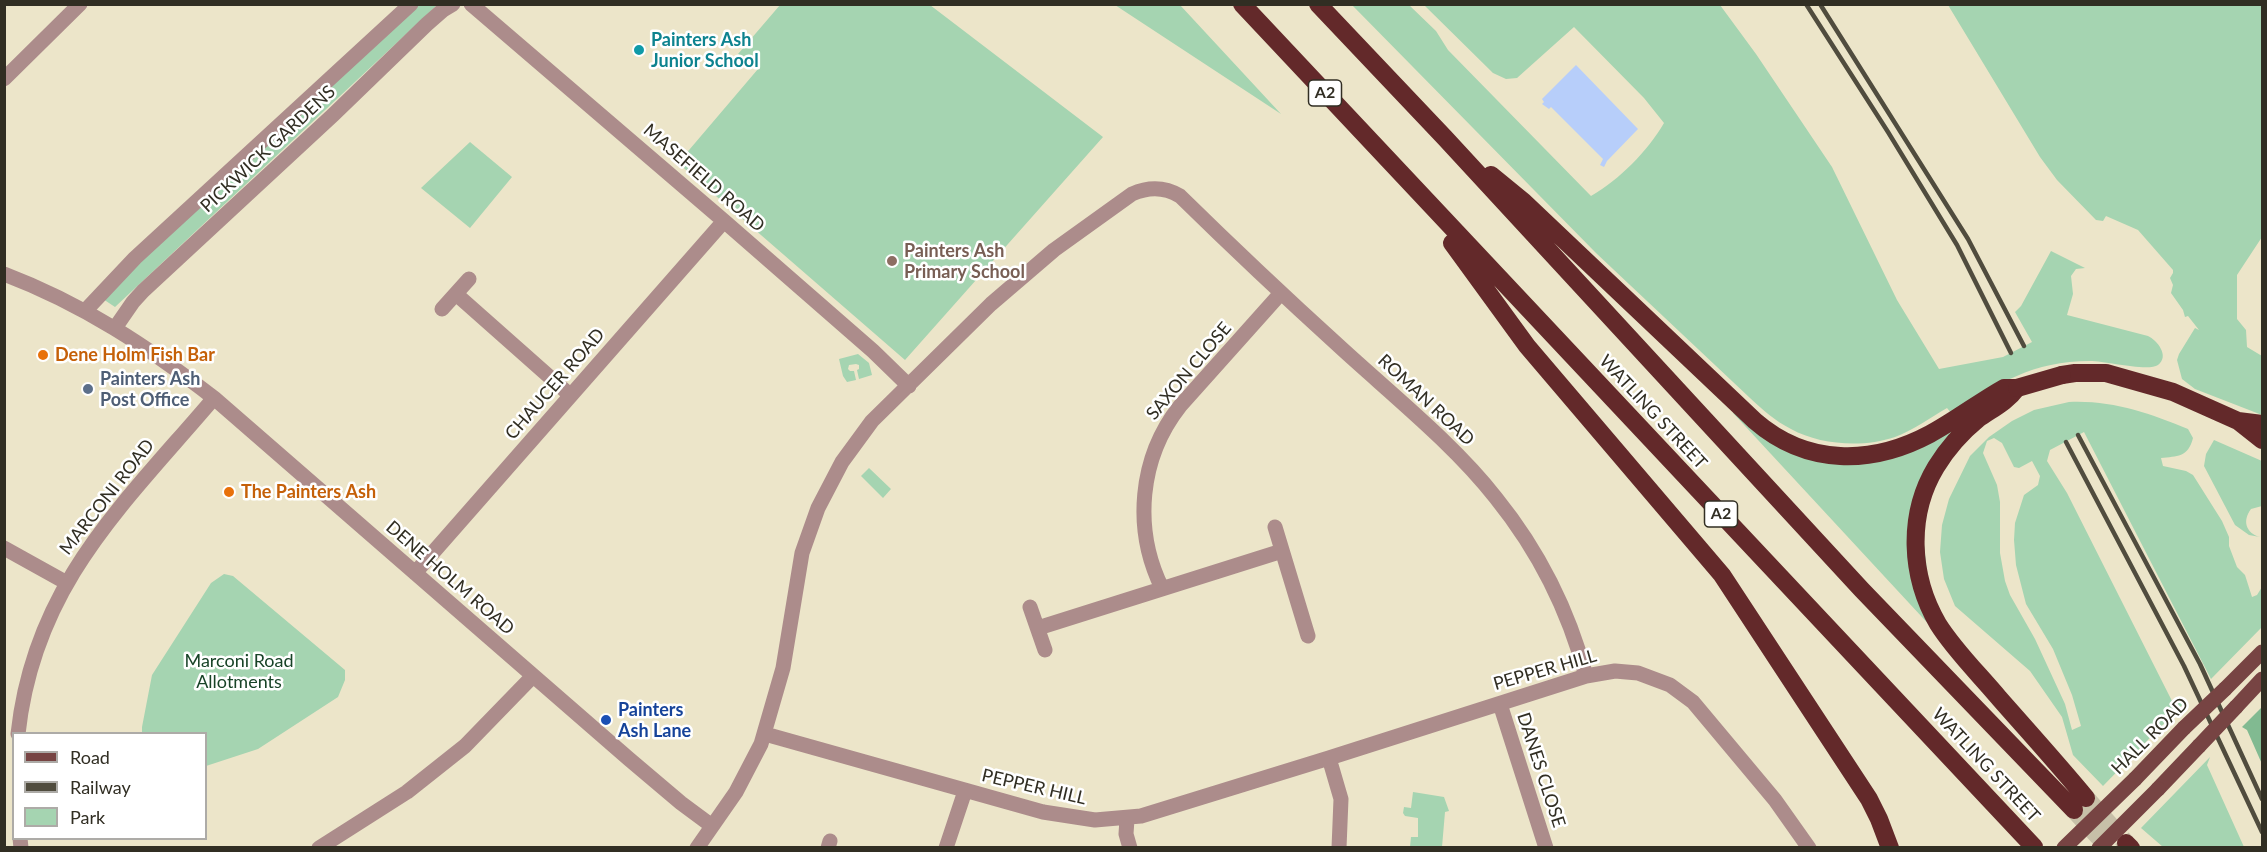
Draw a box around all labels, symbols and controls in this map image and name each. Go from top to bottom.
place label: Painters Ash Junior School [651,29,759,72]
marker: Painters Ash Junior School [632,43,646,57]
road number: A2 [1308,80,1342,106]
street label: PICKWICK GARDENS [196,81,340,217]
street label: MASEFIELD ROAD [639,120,769,236]
place label: Painters Ash Primary School [904,240,1025,282]
marker: Painters Ash Primary School [885,254,899,268]
street label: SAXON CLOSE [1142,318,1236,424]
street label: CHAUCER ROAD [501,324,609,444]
place label: Dene Holm Fish Bar [55,344,215,366]
marker: Dene Holm Fish Bar [36,348,50,362]
street label: ROMAN ROAD [1373,350,1479,450]
street label: WATLING STREET [1595,350,1711,474]
place label: Painters Ash Post Office [100,368,200,410]
marker: Painters Ash Post Office [81,382,95,396]
street label: MARCONI ROAD [55,435,159,559]
place label: The Painters Ash [241,481,376,503]
marker: The Painters Ash [222,485,236,499]
road number: A2 [1704,501,1738,527]
street label: DENE HOLM ROAD [382,516,518,640]
street label: PEPPER HILL [1491,645,1599,695]
park label: Marconi Road Allotments [184,650,294,692]
street label: HALL ROAD [2107,693,2193,779]
place label: Painters Ash Lane [618,699,691,742]
street label: WATLING STREET [1928,703,2044,827]
street label: DANES CLOSE [1512,710,1570,830]
marker: Painters Ash Lane [599,713,613,727]
legend [12,732,207,840]
text: Road [70,746,110,768]
street label: PEPPER HILL [980,765,1088,809]
text: Railway [70,776,131,798]
text: Park [70,806,105,828]

